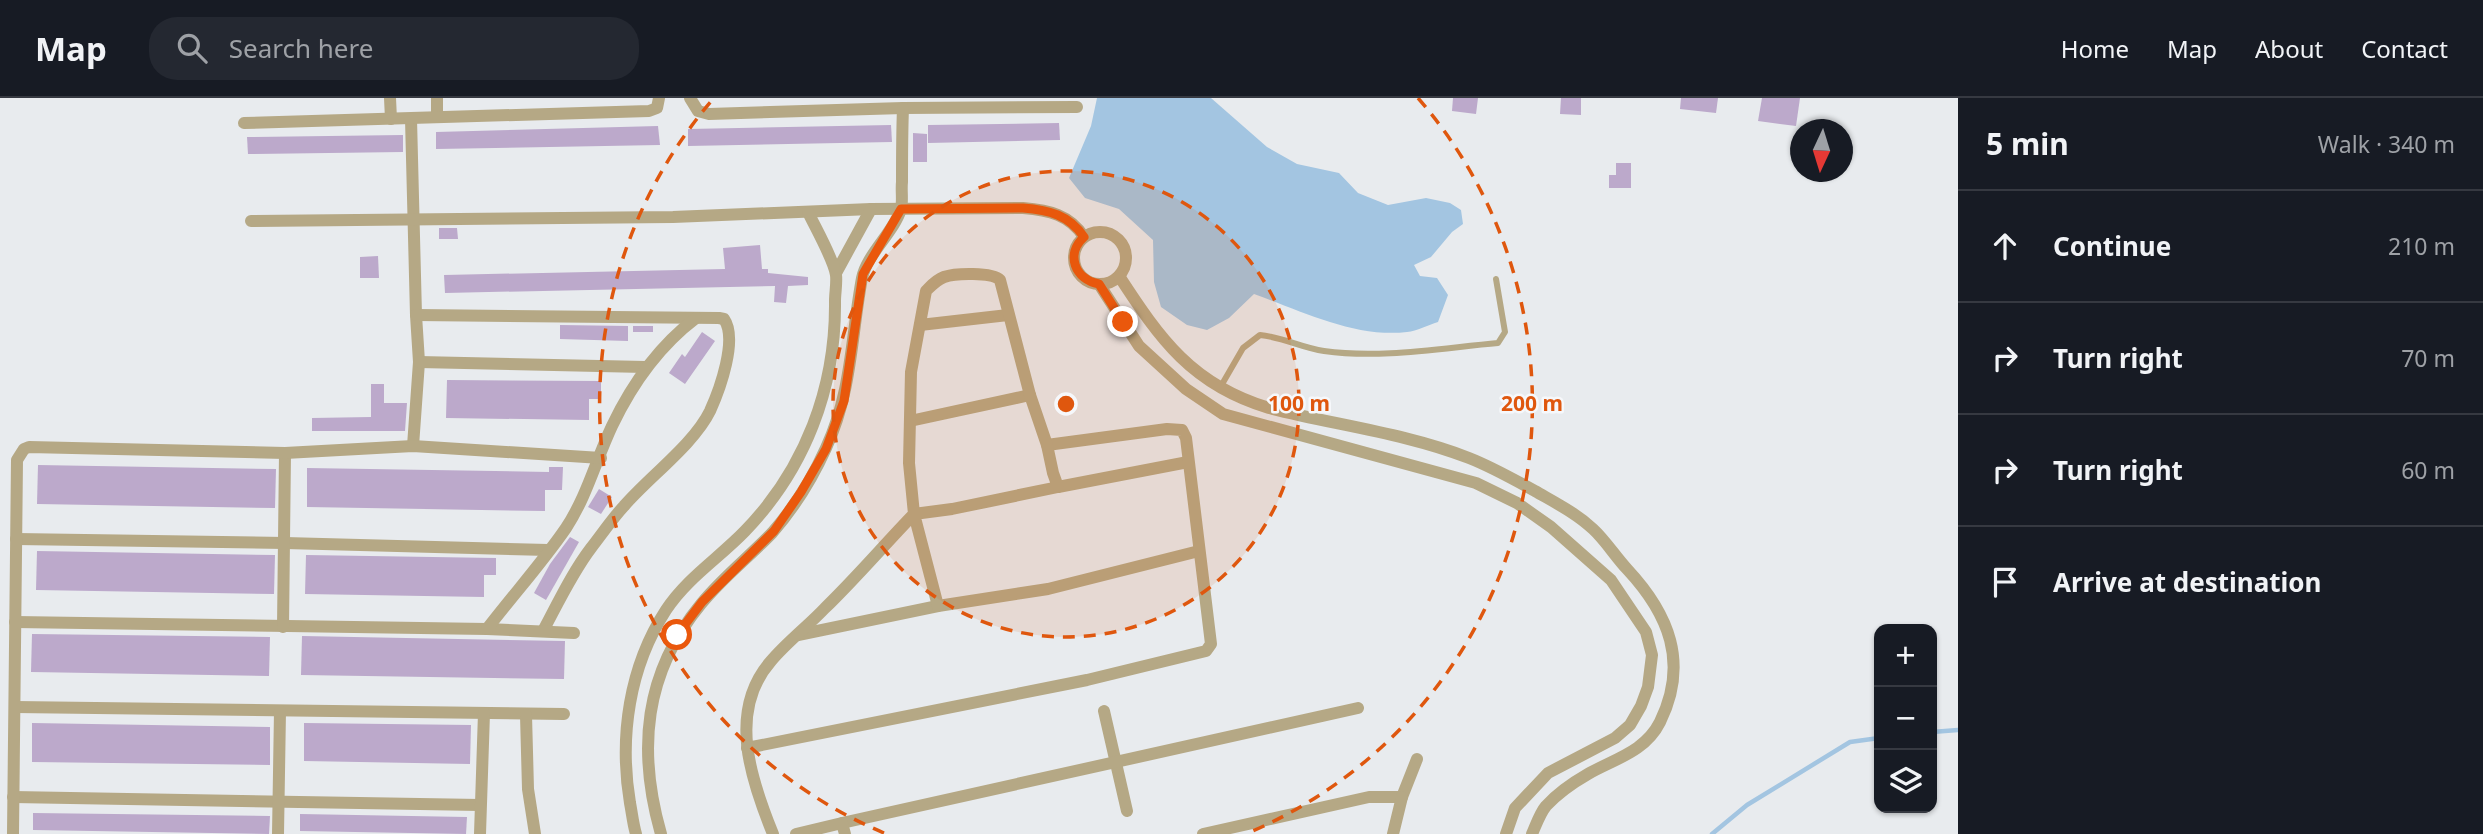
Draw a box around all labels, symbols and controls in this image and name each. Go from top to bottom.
search box [149,17,639,80]
text: Map [35,26,107,71]
icon: search [173,29,211,67]
text: Search here [229,30,373,66]
text: Home [2061,32,2129,65]
text: Map [2167,32,2217,65]
text: About [2255,32,2323,65]
text: Contact [2361,32,2448,65]
north arrow [1790,119,1853,182]
text: 5 min [1986,123,2069,164]
text: Walk · 340 m [2318,128,2455,160]
icon: ahead [1986,227,2024,265]
text: Continue [2053,228,2171,264]
text: 210 m [2388,230,2455,262]
route end [1107,306,1138,337]
icon: right [1986,339,2024,377]
text: Turn right [2053,340,2183,376]
text: 70 m [2401,342,2455,374]
text: 100 m [1268,389,1330,417]
text: 200 m [1501,389,1563,417]
centre of rings [1054,392,1078,416]
icon: right [1986,451,2024,489]
text: Turn right [2053,452,2183,488]
text: 60 m [2401,454,2455,486]
icon: arrive [1986,563,2024,601]
text: Arrive at destination [2053,564,2322,600]
route start [661,619,692,650]
map controls [1874,624,1937,813]
button: + [1874,624,1937,687]
button: − [1874,687,1937,750]
button: layers [1874,750,1937,813]

